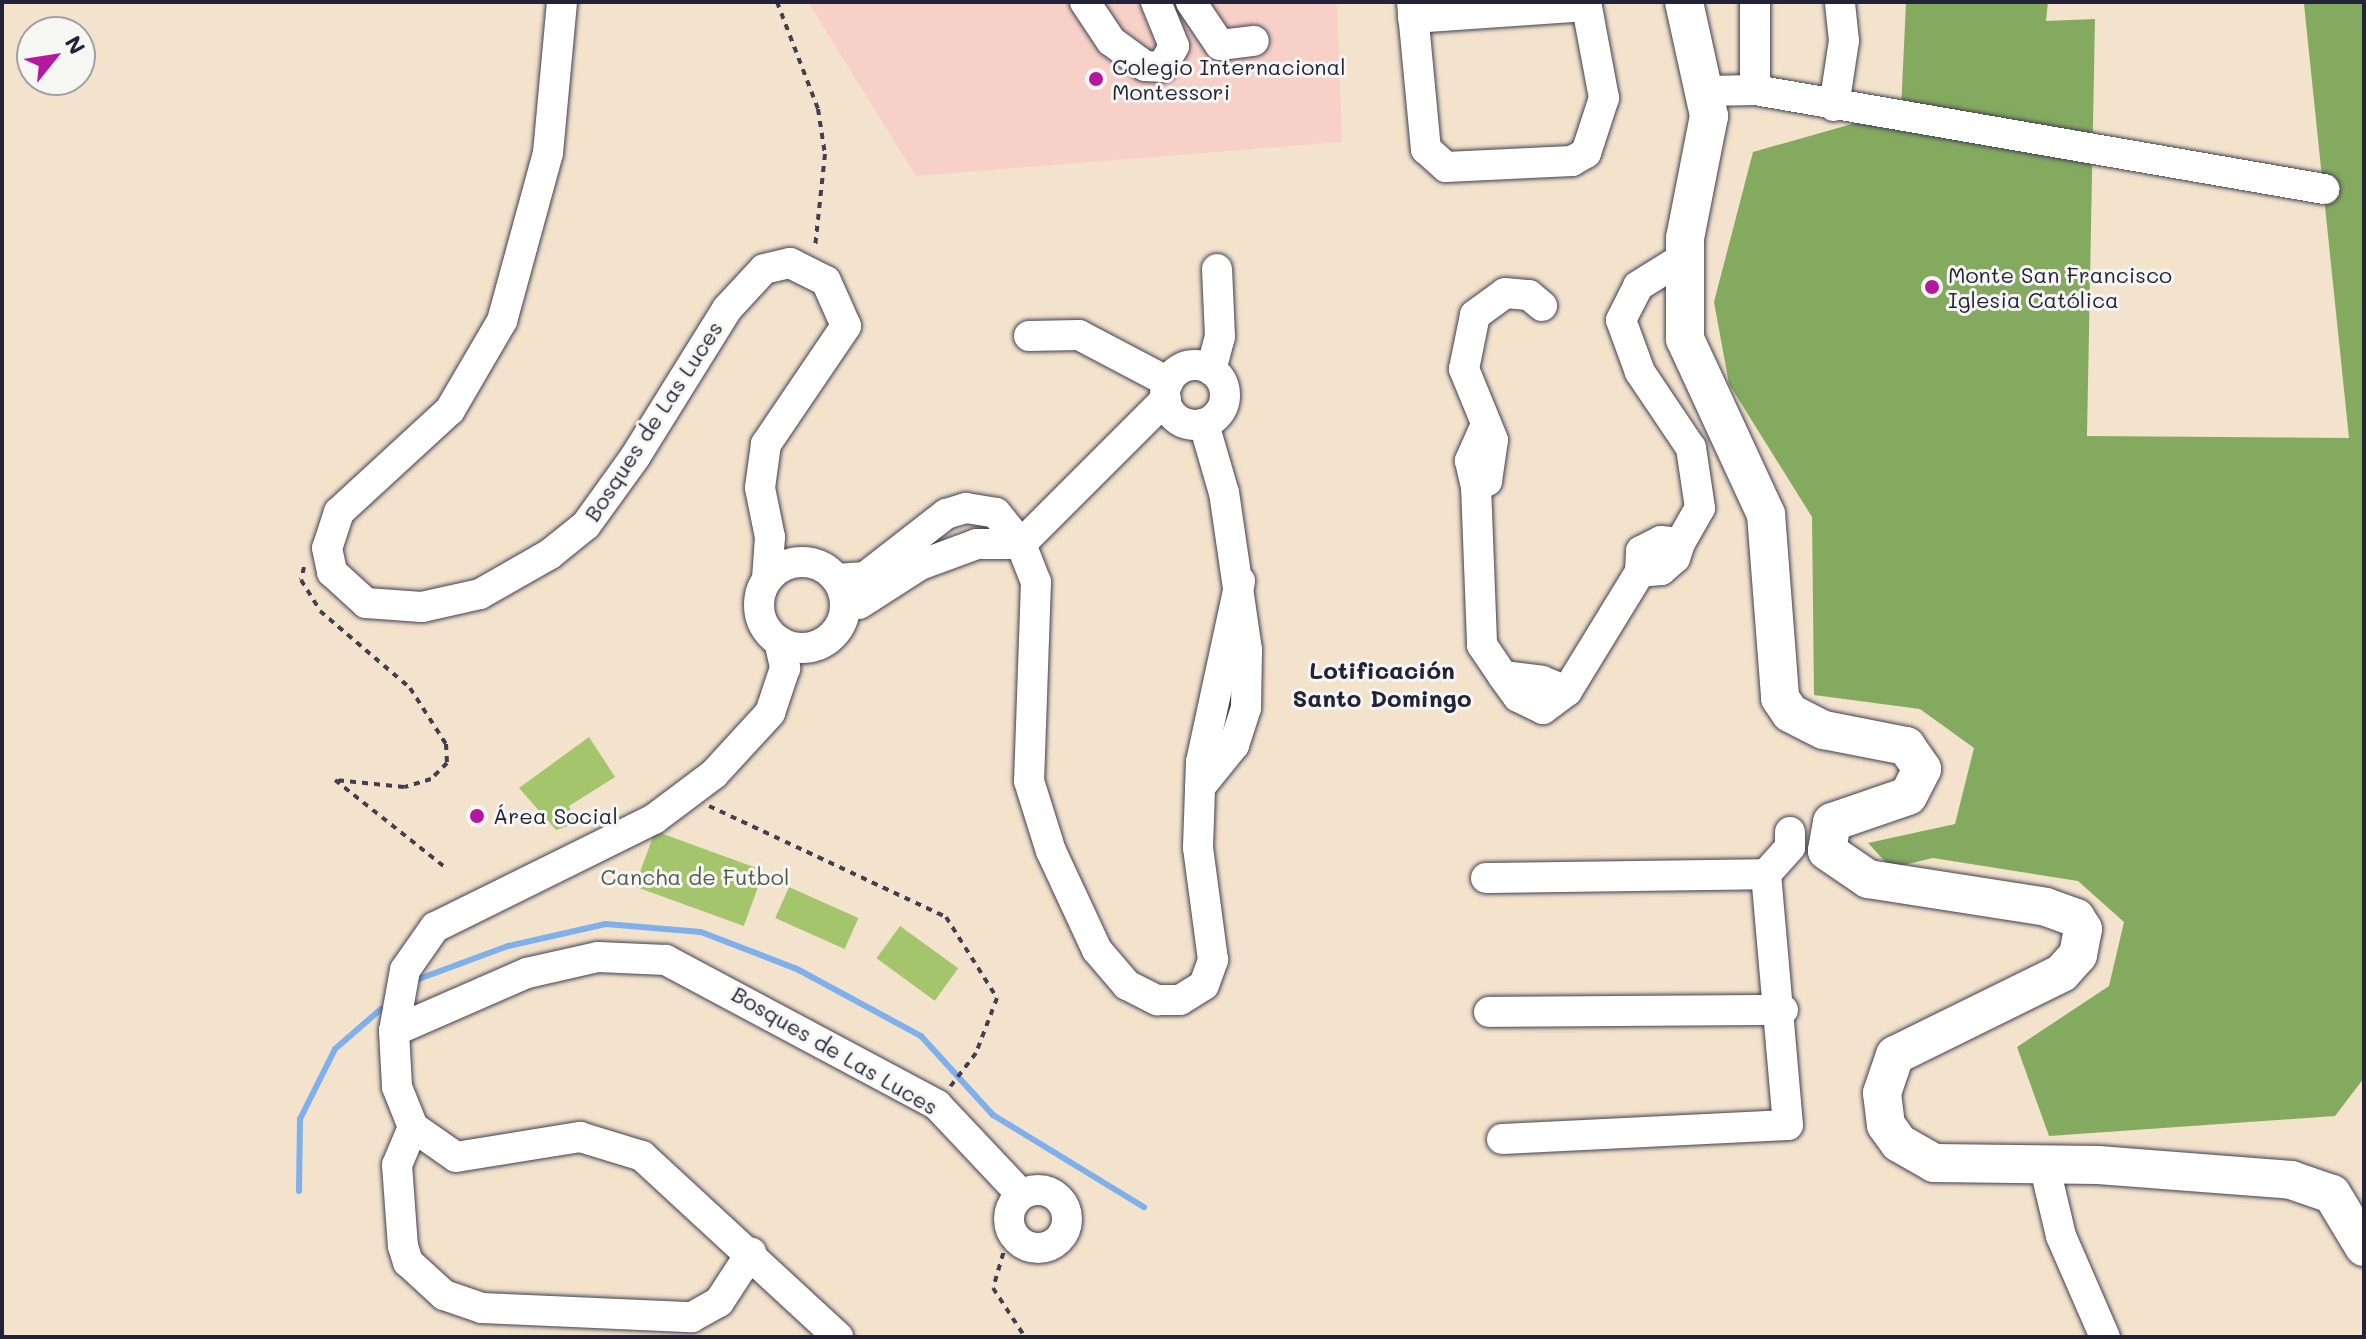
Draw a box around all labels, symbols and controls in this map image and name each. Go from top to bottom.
north arrow [16,16,96,96]
text: N [59,30,92,59]
place label: Colegio Internacional Montessori [1112,53,1346,104]
marker: Colegio Internacional Montessori [1087,70,1105,88]
place label: Monte San Francisco Iglesia Católica [1948,261,2172,312]
marker: Monte San Francisco Iglesia Católica [1923,278,1941,296]
street label: Bosques de Las Luces [578,316,728,526]
district label: Lotificación Santo Domingo [1293,656,1471,712]
place label: Área Social [493,803,618,829]
marker: Área Social [468,807,486,825]
park label: Cancha de Futbol [601,864,789,890]
street label: Bosques de Las Luces [727,980,943,1120]

